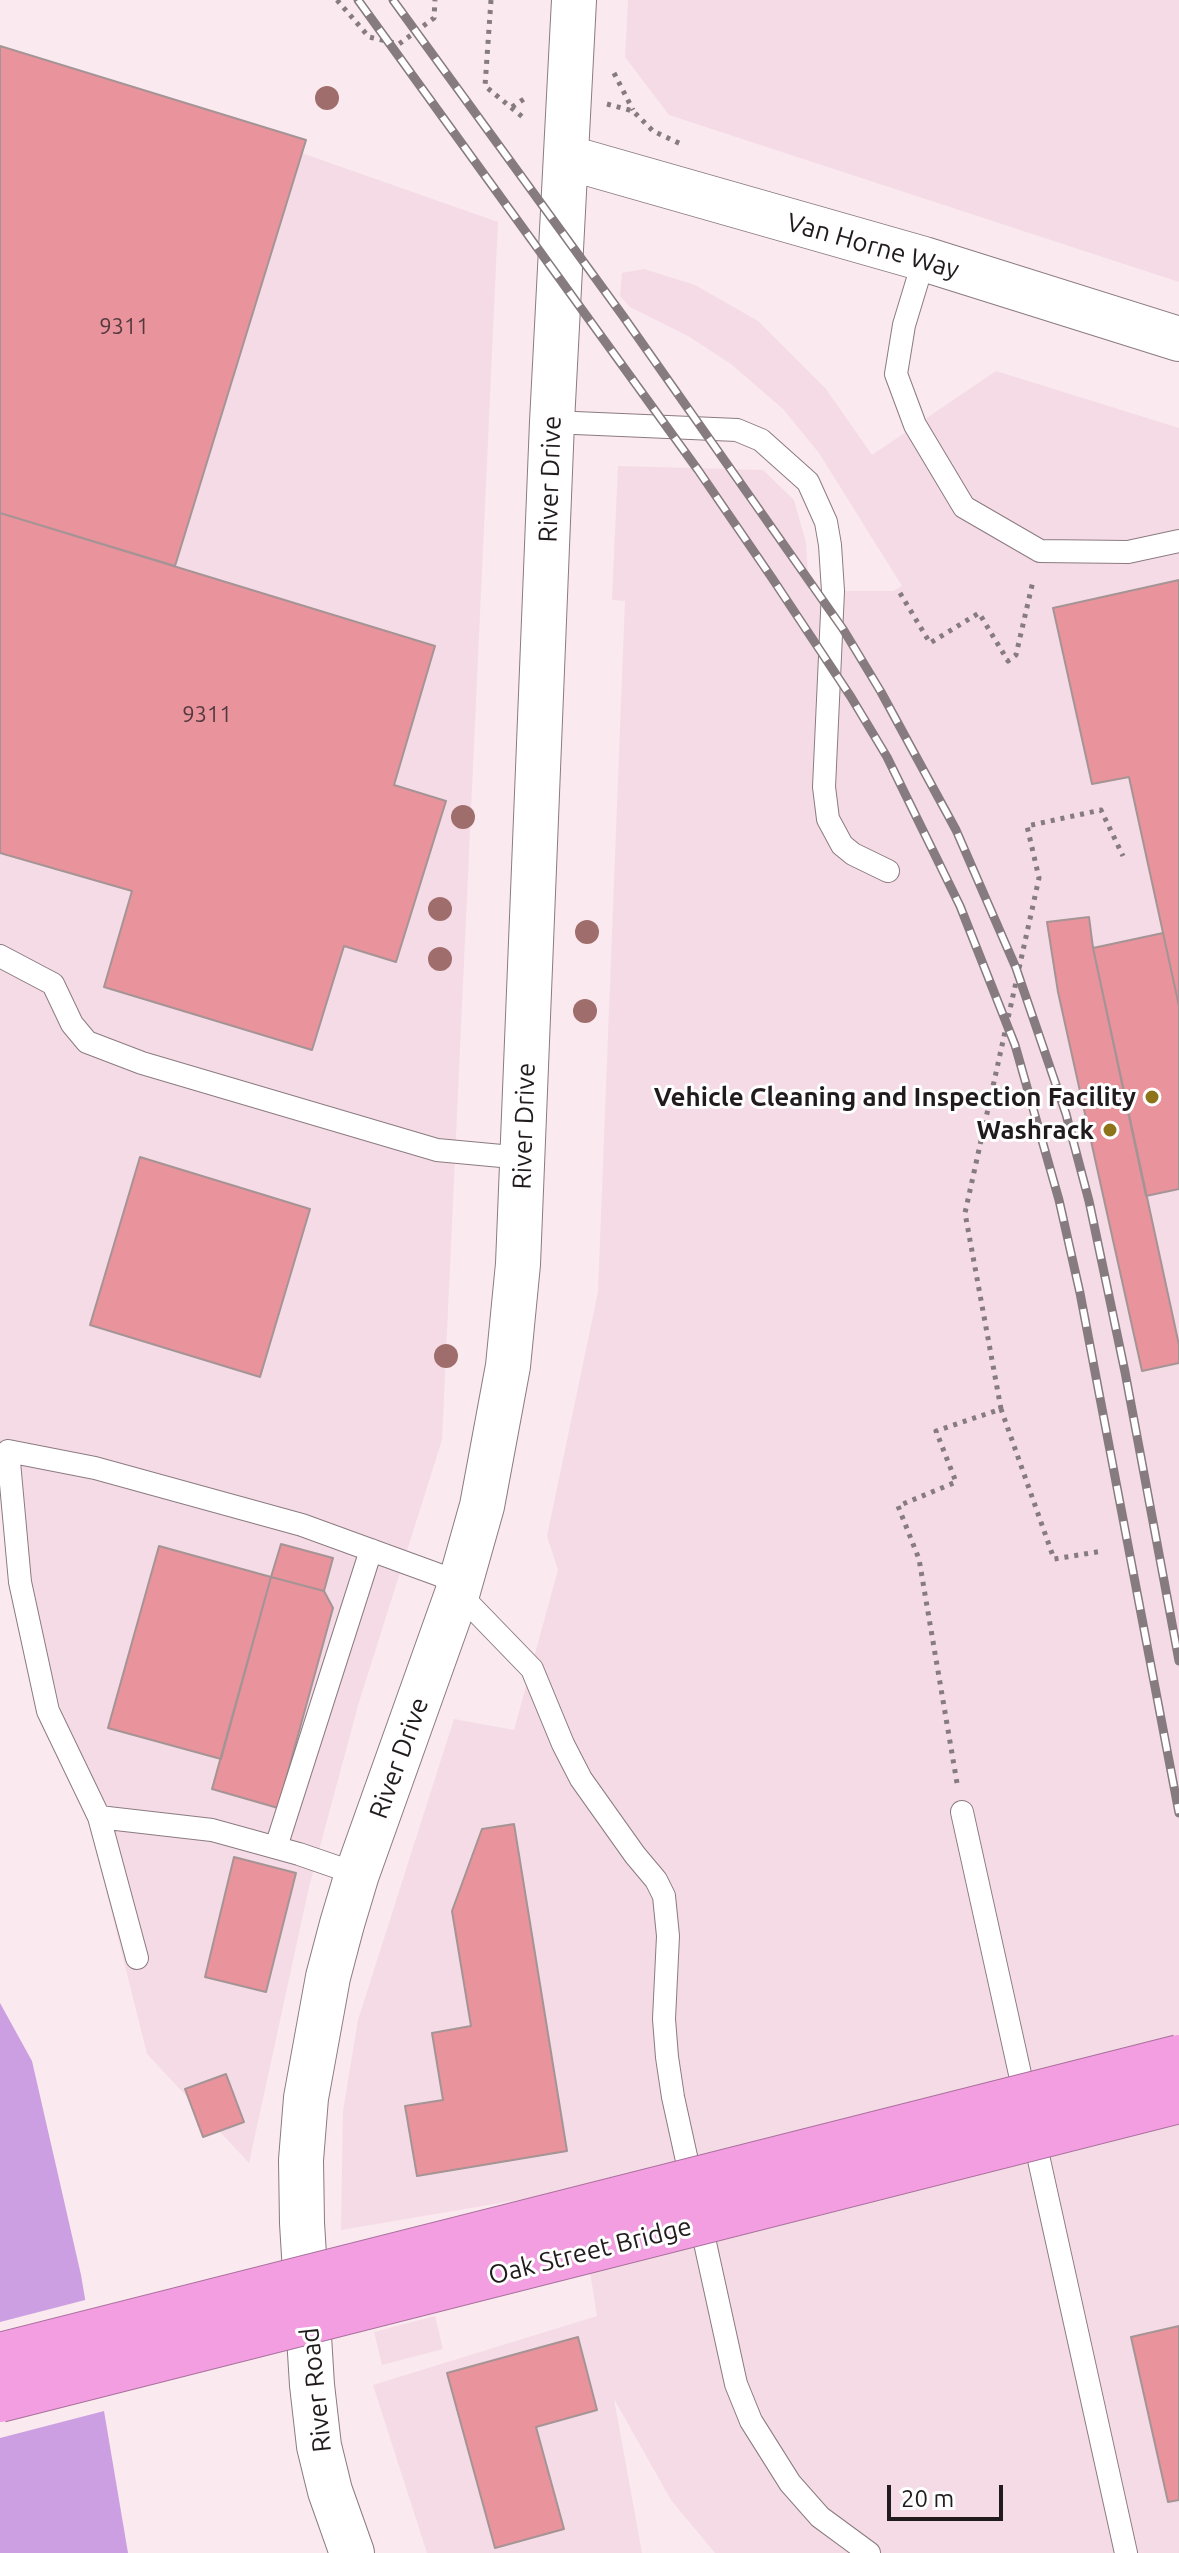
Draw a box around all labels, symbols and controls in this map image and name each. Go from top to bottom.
street label: Van Horne Way [783,206,963,286]
house number: 9311 [99,314,149,340]
street label: River Drive [532,415,568,543]
house number: 9311 [182,702,232,728]
street label: River Drive [506,1062,542,1190]
place label: Vehicle Cleaning and Inspection Facility [654,1081,1136,1113]
marker: Vehicle Cleaning and Inspection Facility [1143,1088,1161,1106]
place label: Washrack [977,1114,1094,1146]
marker: Washrack [1101,1121,1119,1139]
street label: River Drive [363,1693,435,1823]
street label: Oak Street Bridge [485,2211,695,2291]
street label: River Road [294,2326,338,2454]
scale bar [891,2469,1007,2519]
text: 20 m [901,2485,954,2512]

